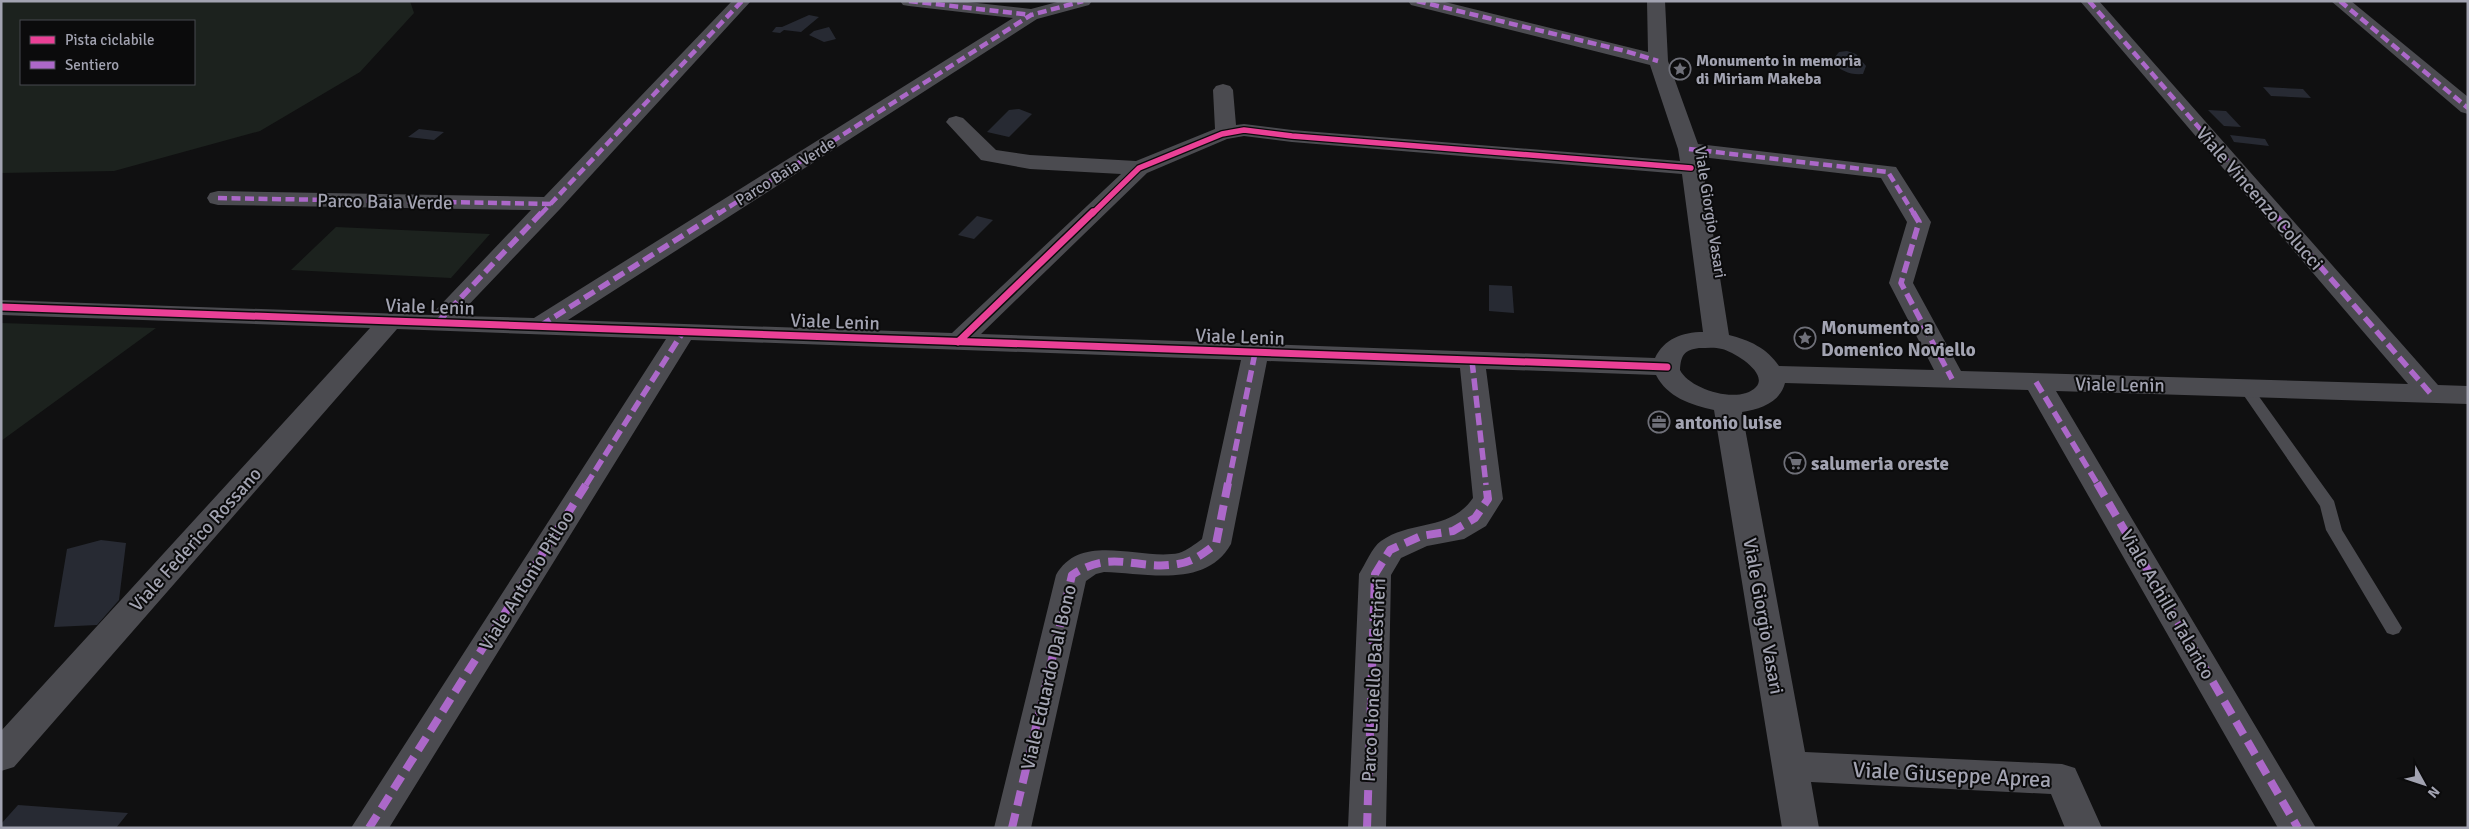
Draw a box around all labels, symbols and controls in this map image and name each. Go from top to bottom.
legend [20,20,195,85]
text: Pista ciclabile [65,31,154,49]
place label: Monumento in memoria di Miriam Makeba [1696,51,1861,89]
text: Sentiero [65,56,119,74]
place icon: Monumento in memoria di Miriam Makeba [1668,57,1692,81]
street label: Viale Vincenzo Colucci [2190,122,2328,275]
street label: Parco Baia Verde [732,133,839,211]
street label: Viale Giorgio Vasari [1690,145,1730,280]
street label: Parco Baia Verde [317,189,453,215]
street label: Viale Lenin [385,293,475,321]
street label: Viale Lenin [790,308,880,336]
place label: Monumento a Domenico Noviello [1821,316,1976,362]
street label: Viale Lenin [1195,323,1285,351]
place icon: Monumento a Domenico Noviello [1793,326,1817,350]
street label: Viale Lenin [2075,372,2165,398]
office icon: antonio luise [1647,410,1671,434]
place label: antonio luise [1675,411,1782,435]
supermarket icon: salumeria oreste [1783,451,1807,475]
place label: salumeria oreste [1811,452,1949,476]
street label: Viale Federico Rossano [125,462,267,617]
street label: Viale Antonio Pitloo [474,506,580,655]
street label: Viale Achille Talarico [2114,525,2220,684]
street label: Viale Giorgio Vasari [1737,536,1789,696]
street label: Parco Lionello Balestrieri [1357,577,1391,783]
street label: Viale Eduardo Dal Bono [1016,582,1082,772]
street label: Viale Giuseppe Aprea [1852,756,2052,793]
north arrow [2399,759,2449,809]
text: N [2424,783,2443,801]

